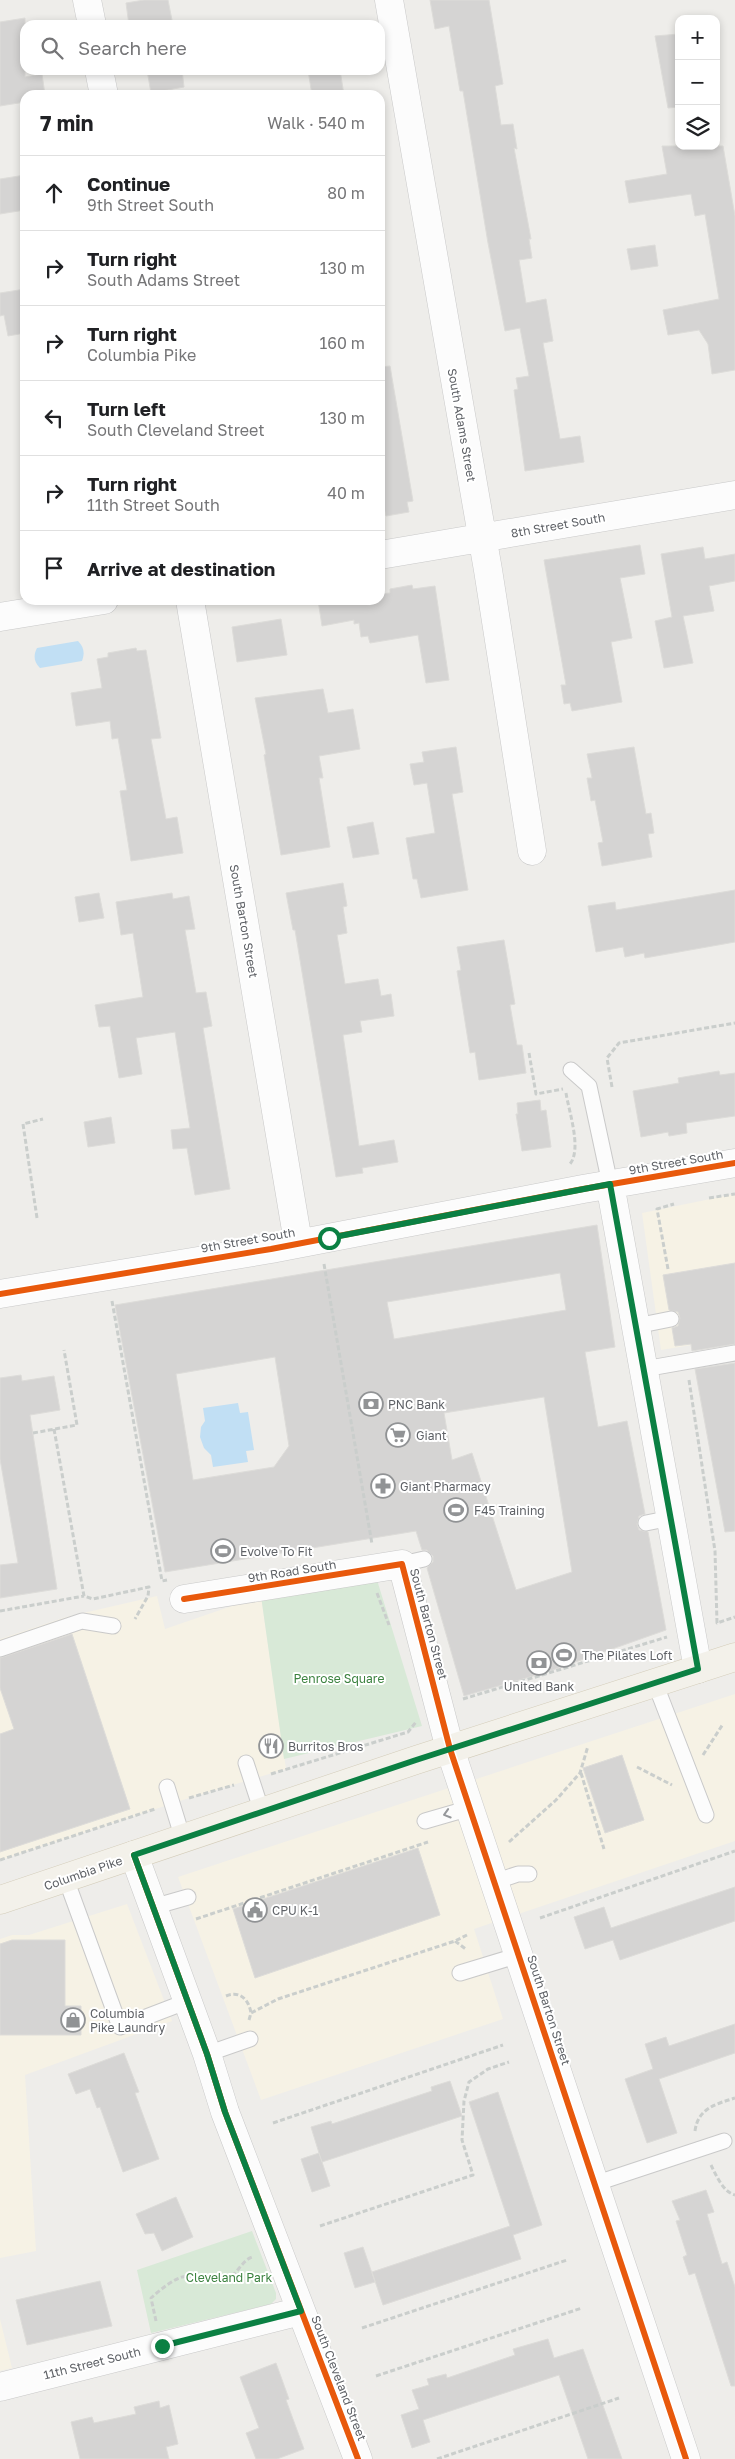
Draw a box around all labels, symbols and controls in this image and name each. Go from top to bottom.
map controls [675,15,720,150]
button: + [675,15,720,60]
search box [20,20,385,75]
icon: search [38,34,66,62]
text: Search here [78,36,187,59]
button: − [675,60,720,105]
button: layers [675,105,720,150]
text: 7 min [40,110,94,136]
text: Walk · 540 m [267,113,365,133]
text: Continue [87,172,170,195]
icon: ahead [40,179,68,207]
text: 80 m [327,183,365,203]
text: 9th Street South [87,195,214,215]
text: Turn right [87,247,177,270]
icon: right [40,254,68,282]
text: 130 m [320,258,365,278]
text: South Adams Street [87,270,240,290]
text: Turn right [87,322,177,345]
icon: right [40,329,68,357]
text: 160 m [319,333,365,353]
text: Columbia Pike [87,345,196,365]
street label: South Adams Street [445,367,479,483]
text: Turn left [87,397,166,420]
icon: left [40,404,68,432]
text: 130 m [320,408,365,428]
text: South Cleveland Street [87,420,265,440]
text: Turn right [87,472,177,495]
icon: right [40,479,68,507]
text: 40 m [327,483,365,503]
text: 11th Street South [87,495,220,515]
street label: 8th Street South [510,509,606,541]
icon: arrive [40,554,68,582]
text: Arrive at destination [87,557,275,580]
street label: South Barton Street [227,863,261,979]
street label: 9th Street South [628,1146,724,1178]
street label: 9th Street South [200,1224,296,1256]
route start [318,1227,341,1250]
bank icon: PNC Bank [358,1391,384,1417]
place label: PNC Bank [388,1397,445,1412]
supermarket icon: Giant [385,1422,411,1448]
place label: Giant [416,1428,447,1443]
pharmacy icon: Giant Pharmacy [370,1473,396,1499]
place label: Giant Pharmacy [400,1479,491,1494]
sports icon: F45 Training [443,1497,469,1523]
place label: F45 Training [474,1503,545,1518]
sports icon: Evolve To Fit [210,1538,236,1564]
place label: Evolve To Fit [240,1544,313,1559]
street label: 9th Road South [247,1557,337,1585]
street label: South Barton Street [407,1567,451,1682]
sports icon: The Pilates Loft [551,1642,577,1668]
place label: The Pilates Loft [582,1648,673,1663]
bank icon: United Bank [526,1650,552,1676]
park label: Penrose Square [294,1671,384,1686]
place label: United Bank [504,1679,574,1694]
restaurant icon: Burritos Bros [258,1733,284,1759]
place label: Burritos Bros [288,1739,363,1754]
one-way arrow [444,1809,452,1819]
street label: Columbia Pike [42,1853,124,1893]
public building icon: CPU K-1 [242,1897,268,1923]
place label: CPU K-1 [272,1903,319,1918]
street label: South Barton Street [524,1953,574,2067]
place label: Columbia Pike Laundry [90,2006,165,2035]
shop icon: Columbia Pike Laundry [60,2007,86,2033]
park label: Cleveland Park [186,2270,272,2285]
street label: South Cleveland Street [308,2313,370,2443]
route end [151,2335,174,2358]
street label: 11th Street South [42,2344,142,2382]

